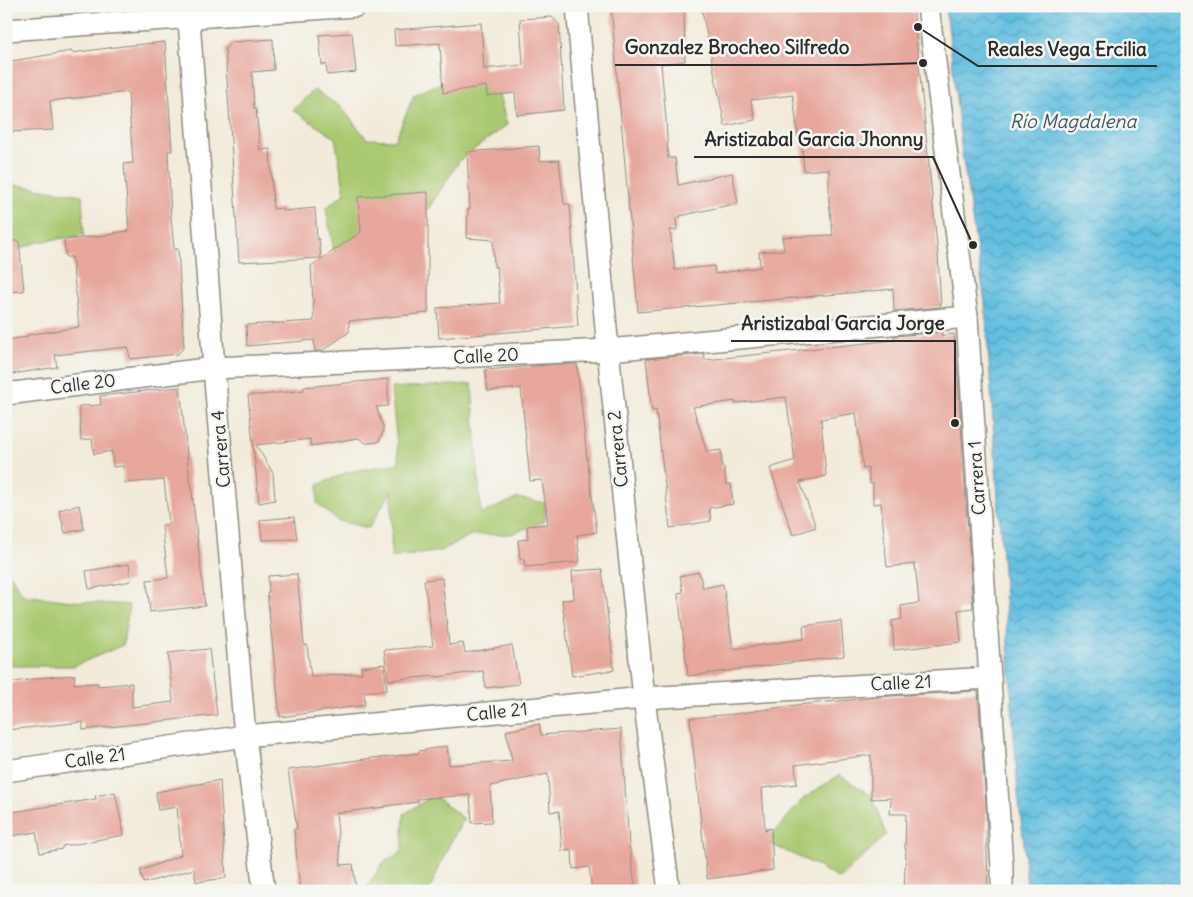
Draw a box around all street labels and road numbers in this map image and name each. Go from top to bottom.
street label: Calle 20 [453,342,519,369]
street label: Calle 20 [49,368,117,399]
street label: Carrera 4 [206,409,235,489]
street label: Carrera 2 [602,409,633,489]
street label: Carrera 1 [962,440,991,516]
street label: Calle 21 [870,669,932,696]
street label: Calle 21 [465,697,529,726]
street label: Calle 21 [63,742,127,773]

